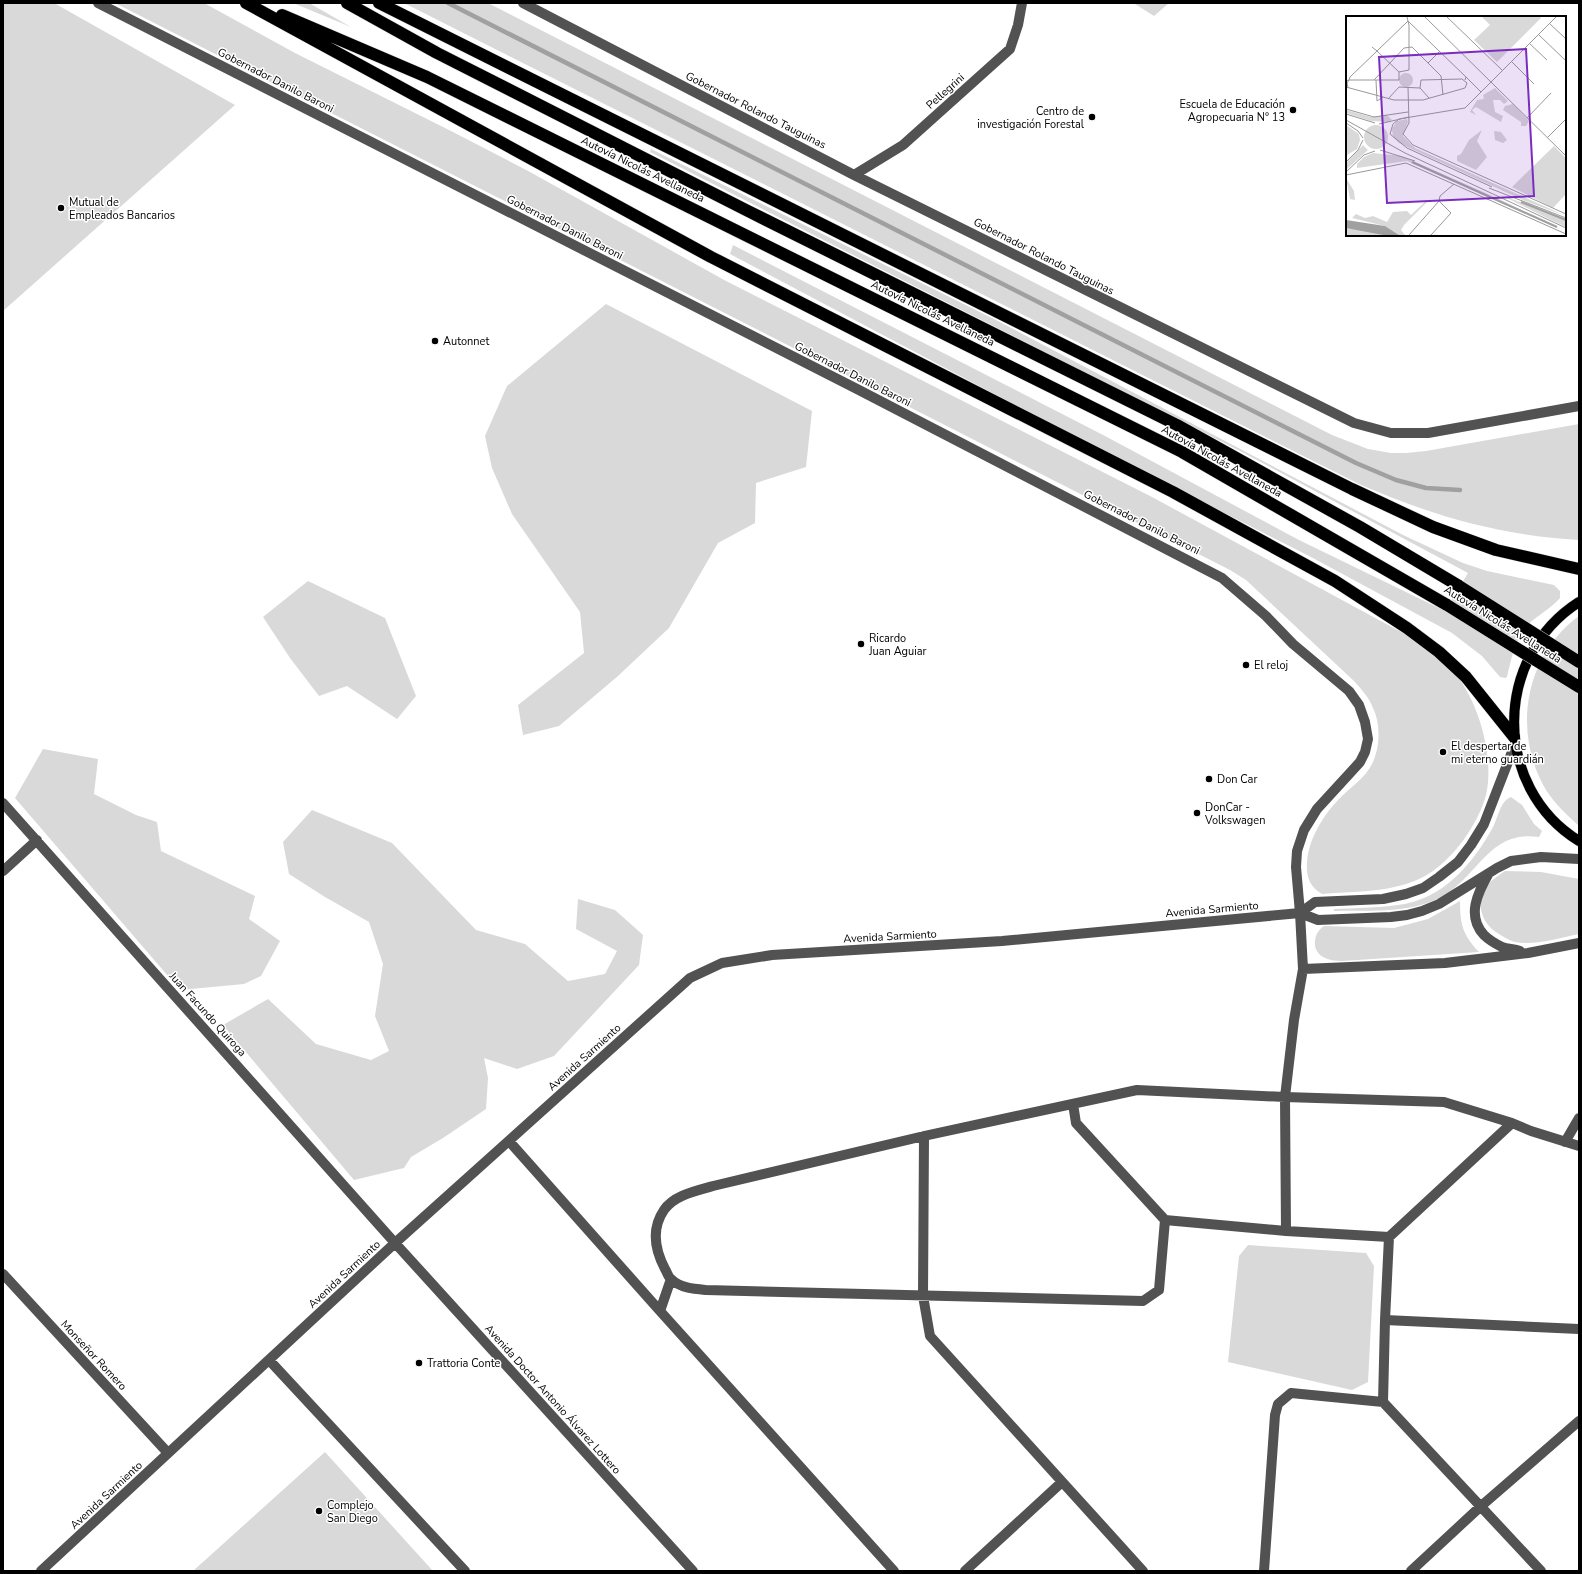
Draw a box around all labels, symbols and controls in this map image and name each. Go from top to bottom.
inset map [1346,16,1566,236]
street label: Gobernador Danilo Baroni [215,45,337,116]
street label: Gobernador Rolando Tauguinas [683,68,829,153]
street label: Pellegrini [923,70,968,113]
place label: Escuela de Educación Agropecuaria N° 13 [1179,97,1285,125]
place label: Centro de investigación Forestal [977,104,1085,132]
marker: Escuela de Educación Agropecuaria N° 13 [1288,105,1298,115]
marker: Centro de investigación Forestal [1087,112,1097,122]
street label: Autovía Nicolás Avellaneda [578,133,707,206]
street label: Gobernador Danilo Baroni [504,192,626,263]
place label: Mutual de Empleados Bancarios [69,195,175,223]
marker: Mutual de Empleados Bancarios [56,203,66,213]
street label: Gobernador Rolando Tauguinas [971,214,1117,299]
street label: Autovía Nicolás Avellaneda [868,277,997,350]
place label: Autonnet [443,334,489,349]
marker: Autonnet [430,336,440,346]
street label: Gobernador Danilo Baroni [792,339,914,410]
street label: Autovía Nicolás Avellaneda [1159,422,1285,501]
street label: Gobernador Danilo Baroni [1081,487,1203,558]
street label: Autovía Nicolás Avellaneda [1441,582,1564,667]
place label: Ricardo Juan Aguiar [868,631,927,659]
marker: Ricardo Juan Aguiar [856,639,866,649]
place label: El reloj [1254,658,1288,673]
marker: El reloj [1241,660,1251,670]
place label: El despertar de mi eterno guardián [1451,739,1544,767]
marker: El despertar de mi eterno guardián [1438,747,1448,757]
place label: Don Car [1217,772,1257,787]
marker: Don Car [1204,774,1214,784]
place label: DonCar - Volkswagen [1204,800,1265,828]
marker: DonCar - Volkswagen [1192,808,1202,818]
street label: Avenida Sarmiento [1165,898,1259,921]
street label: Avenida Sarmiento [843,927,937,946]
street label: Juan Facundo Quiroga [165,968,250,1060]
street label: Avenida Sarmiento [545,1021,624,1094]
street label: Avenida Sarmiento [305,1237,384,1312]
street label: Monseñor Romero [57,1317,130,1394]
street label: Avenida Doctor Antonio Álvarez Lottero [481,1321,625,1477]
place label: Trattoria Conte [427,1356,500,1371]
marker: Trattoria Conte [414,1358,424,1368]
street label: Avenida Sarmiento [67,1458,146,1533]
place label: Complejo San Diego [327,1498,378,1526]
marker: Complejo San Diego [314,1506,324,1516]

